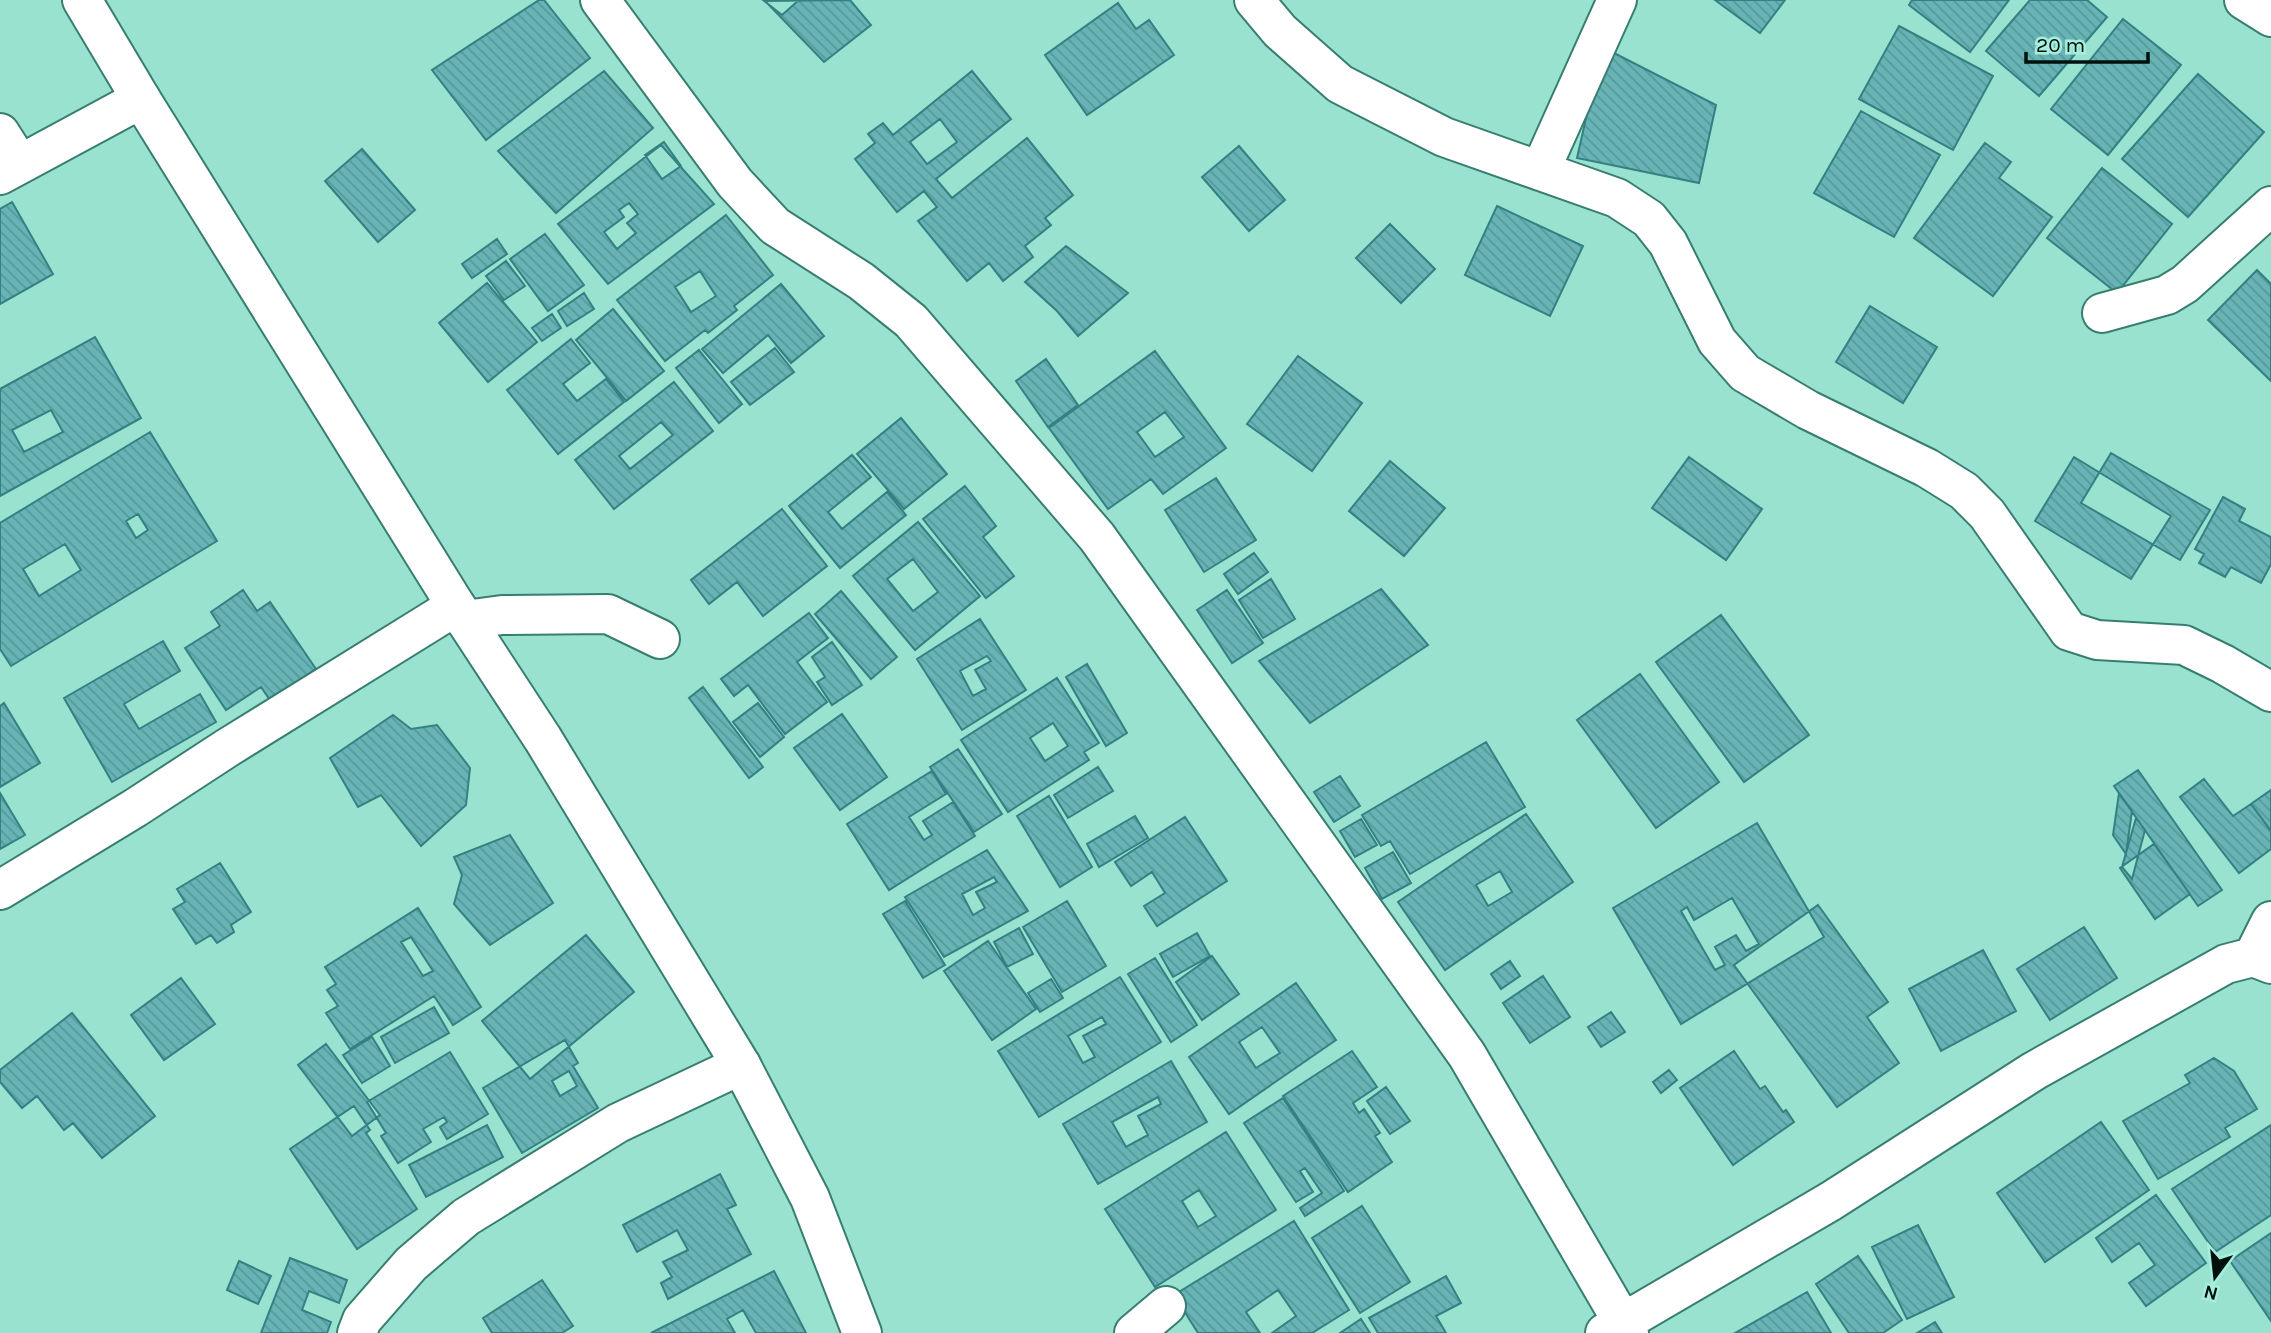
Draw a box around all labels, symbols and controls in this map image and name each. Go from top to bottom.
scale bar [2026,21,2148,65]
text: 20 m [2036,33,2085,57]
north arrow [2180,1242,2250,1312]
text: N [2201,1280,2220,1305]

